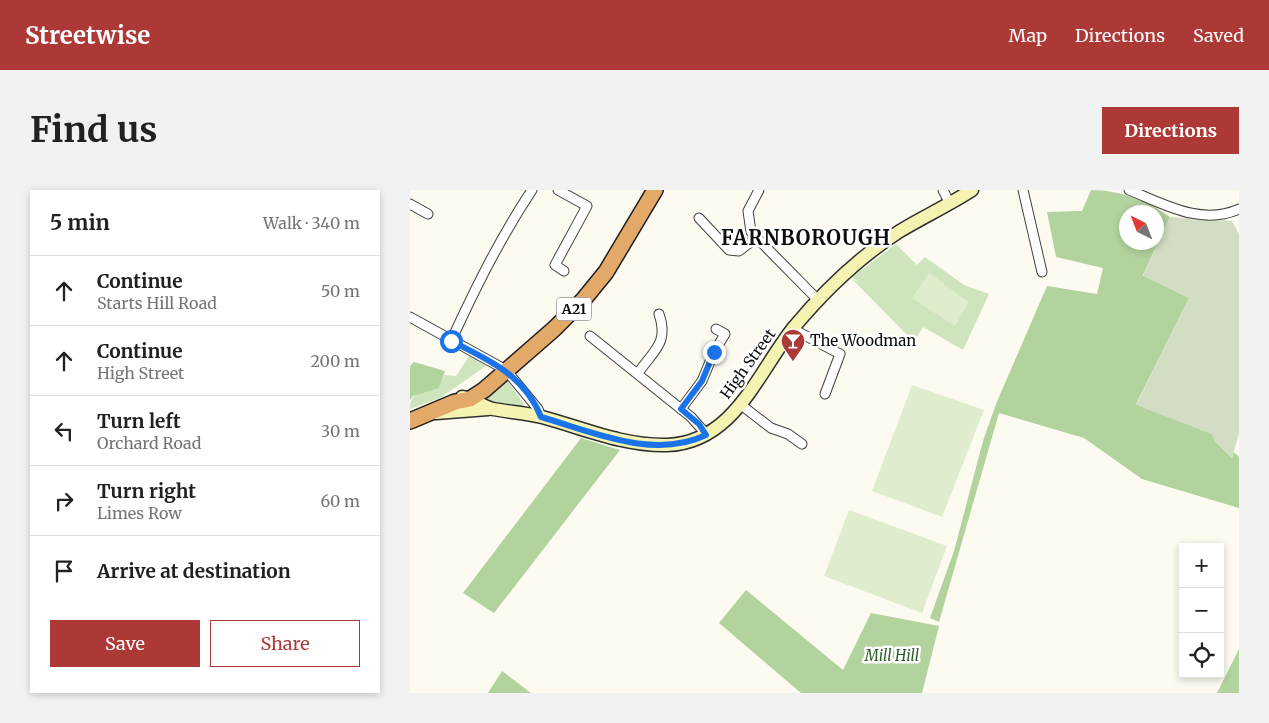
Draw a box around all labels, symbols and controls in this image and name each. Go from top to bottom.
text: Streetwise [25,20,150,51]
text: Map [1009,24,1047,47]
text: Directions [1075,24,1165,47]
text: Saved [1193,24,1244,47]
button: Directions [1102,107,1239,154]
text: Find us [30,108,157,152]
north arrow [1119,205,1164,250]
text: 5 min [50,209,110,236]
text: Walk · 340 m [263,213,360,233]
district label: FARNBOROUGH [721,225,891,250]
text: Continue [97,269,183,293]
icon: ahead [50,277,78,305]
text: 50 m [321,281,360,301]
text: Starts Hill Road [97,293,217,313]
road number: A21 [556,298,592,320]
street label: High Street [716,325,779,402]
bar icon: The Woodman [780,328,806,362]
route start [440,330,463,353]
place label: The Woodman [810,331,916,350]
text: Continue [97,339,183,363]
route end [703,341,726,364]
icon: ahead [50,347,78,375]
text: 200 m [310,351,360,371]
text: High Street [97,363,184,383]
text: Turn left [97,409,181,433]
icon: left [50,417,78,445]
text: 30 m [321,421,360,441]
text: Orchard Road [97,433,201,453]
text: Turn right [97,479,196,503]
icon: right [50,487,78,515]
text: 60 m [320,491,360,511]
text: Limes Row [97,503,182,523]
map controls [1179,543,1224,678]
button: + [1179,543,1224,588]
icon: arrive [50,557,78,585]
text: Arrive at destination [97,559,291,583]
button: − [1179,588,1224,633]
button: Save [50,620,200,667]
button: Share [210,620,360,667]
button: locate [1179,633,1224,678]
park label: Mill Hill [864,646,919,665]

